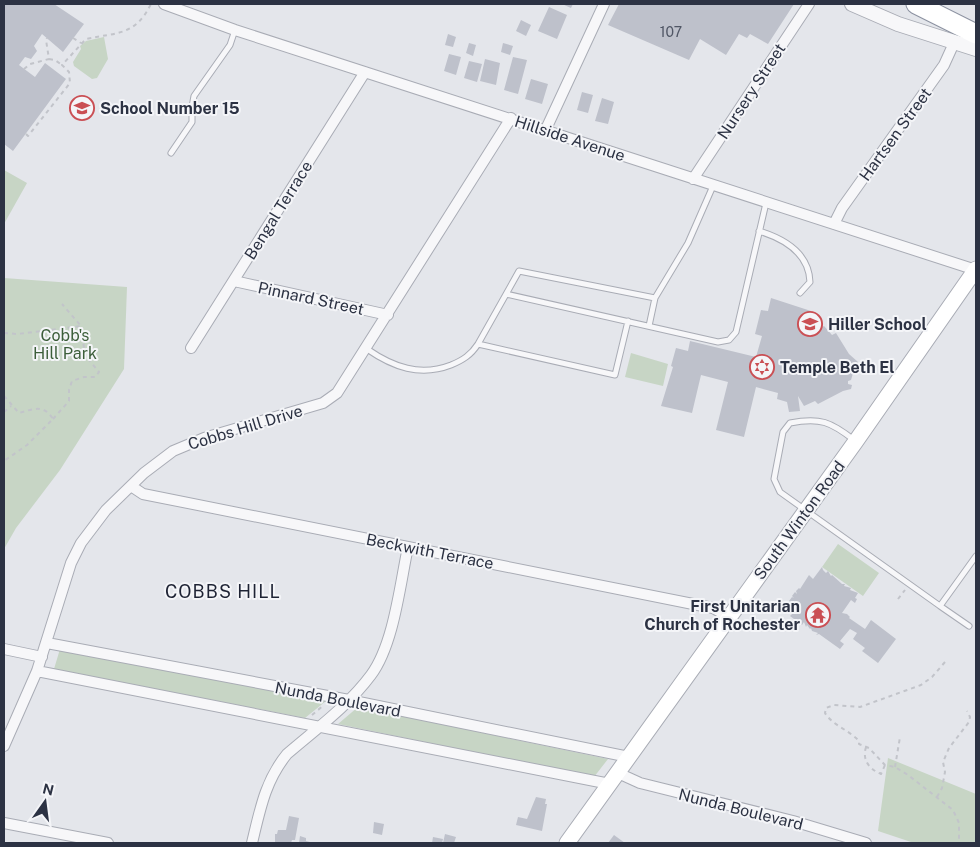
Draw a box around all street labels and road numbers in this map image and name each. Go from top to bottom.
street label: Nursery Street [713,40,789,143]
street label: Hartsen Street [855,84,936,184]
street label: Hillside Avenue [512,112,627,165]
street label: Bengal Terrace [241,157,316,263]
street label: Pinnard Street [256,278,366,319]
street label: Cobbs Hill Drive [185,401,305,454]
street label: South Winton Road [750,457,849,583]
street label: Beckwith Terrace [364,530,495,573]
street label: Nunda Boulevard [273,678,403,721]
street label: Nunda Boulevard [677,785,805,834]

